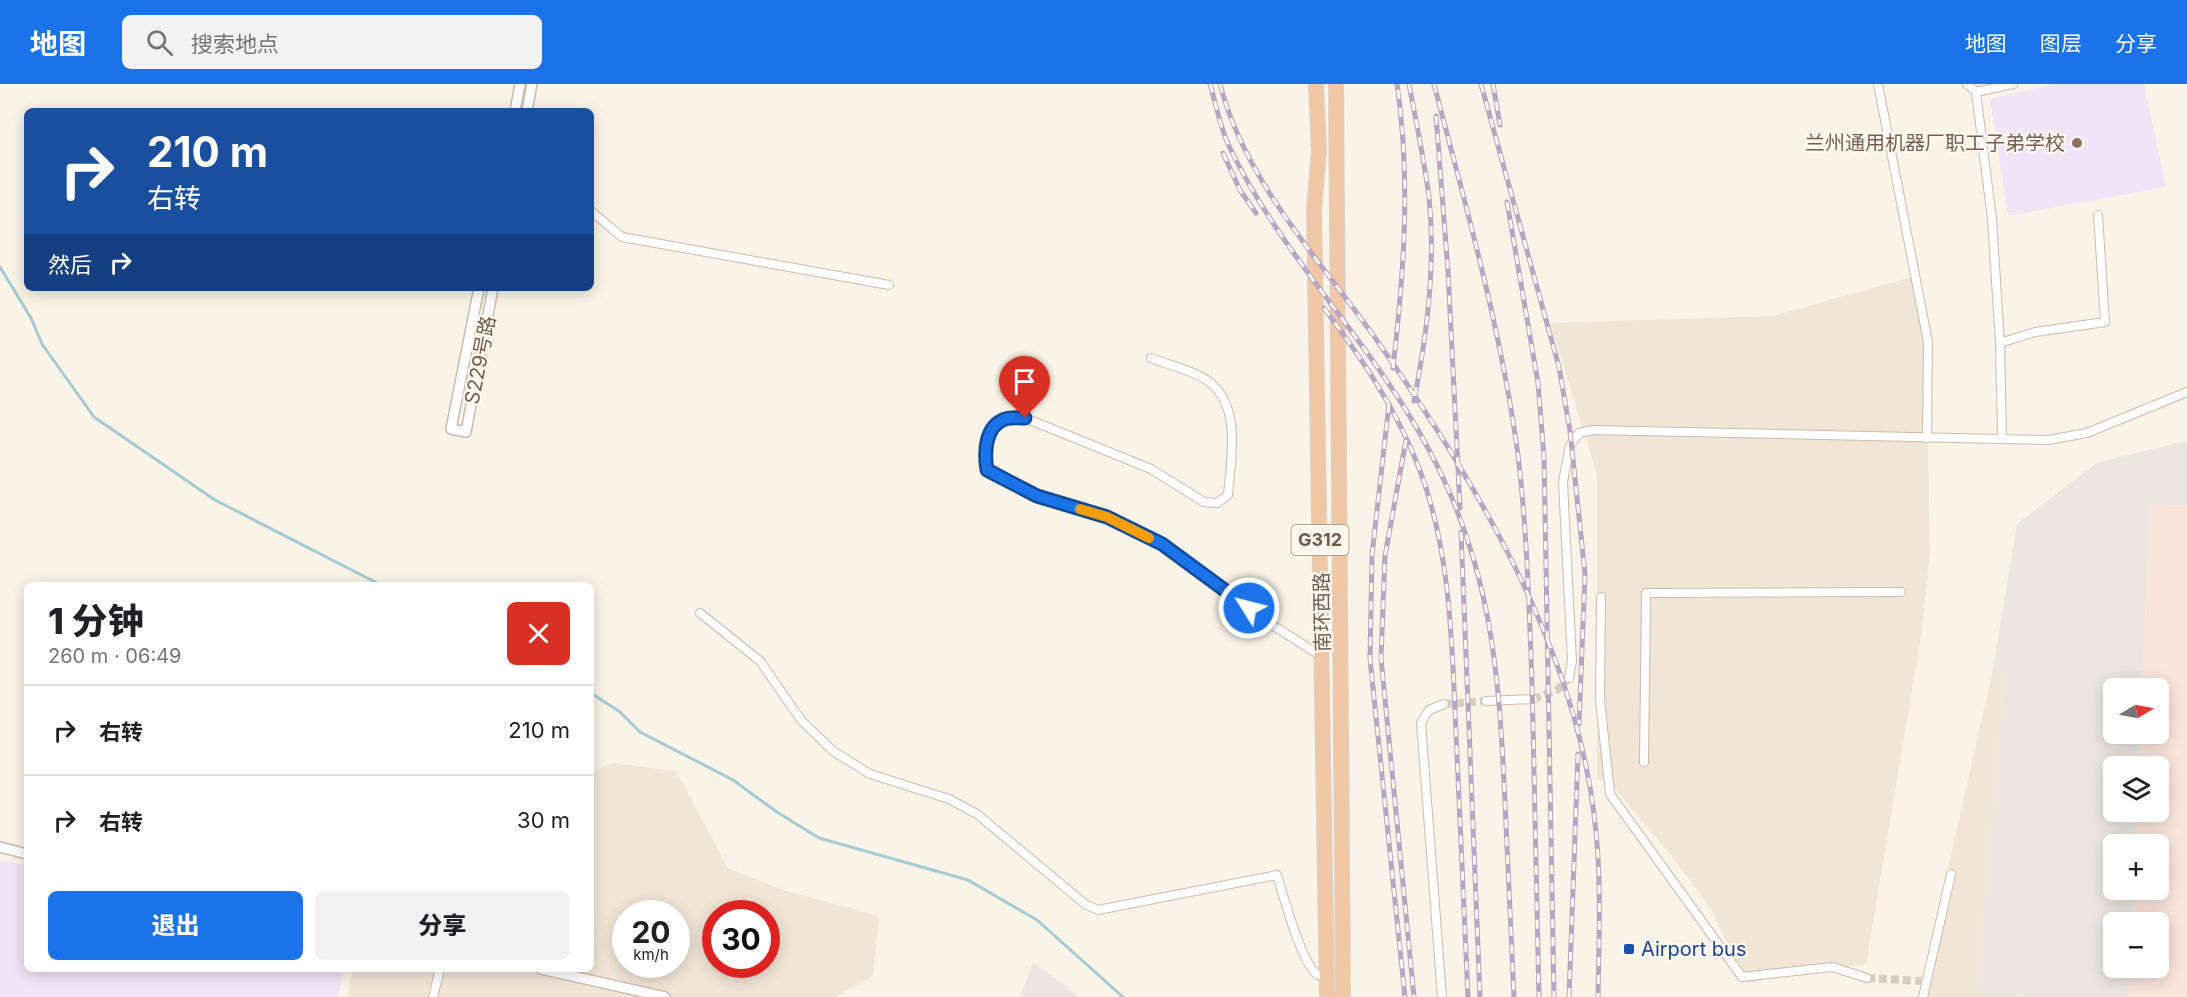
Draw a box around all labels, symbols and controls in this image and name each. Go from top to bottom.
search box [122,15,542,69]
icon: search [143,26,176,59]
text: 地图 [30,27,86,61]
text: 搜索地点 [191,31,279,57]
text: 地图 [1965,31,2007,56]
text: 图层 [2040,31,2082,56]
text: 分享 [2115,31,2157,56]
text: 210 m [147,126,268,177]
place label: 兰州通用机器厂职工子弟学校 [1805,131,2065,155]
icon: right [48,132,126,210]
marker: 兰州通用机器厂职工子弟学校 [2070,136,2084,150]
text: 右转 [147,182,201,215]
icon: right [104,246,137,279]
text: 然后 [48,252,92,278]
street label: S229号路 [460,314,500,406]
pin [999,356,1050,418]
icon: arrive [1008,365,1041,398]
road number: G312 [1292,525,1348,555]
street label: 南环西路 [1309,572,1335,652]
position arrow [1217,576,1281,640]
text: 1 分钟 [48,599,144,643]
button: close [507,602,570,665]
text: 260 m · 06:49 [48,644,181,668]
north arrow [2103,678,2169,744]
map controls [2103,678,2169,978]
icon: right [48,714,81,747]
text: 210 m [508,717,570,743]
text: 右转 [99,719,143,745]
button: layers [2103,756,2169,822]
icon: right [48,804,81,837]
text: 30 m [517,807,570,833]
text: 右转 [99,809,143,835]
button: + [2103,834,2169,900]
button: 退出 [48,891,303,960]
button: 分享 [315,891,570,960]
speed limit sign: 30 [702,900,780,978]
button: − [2103,912,2169,978]
text: 20 [631,914,671,950]
place label: Airport bus [1641,937,1746,961]
marker: Airport bus [1622,942,1636,956]
text: km/h [633,945,669,964]

